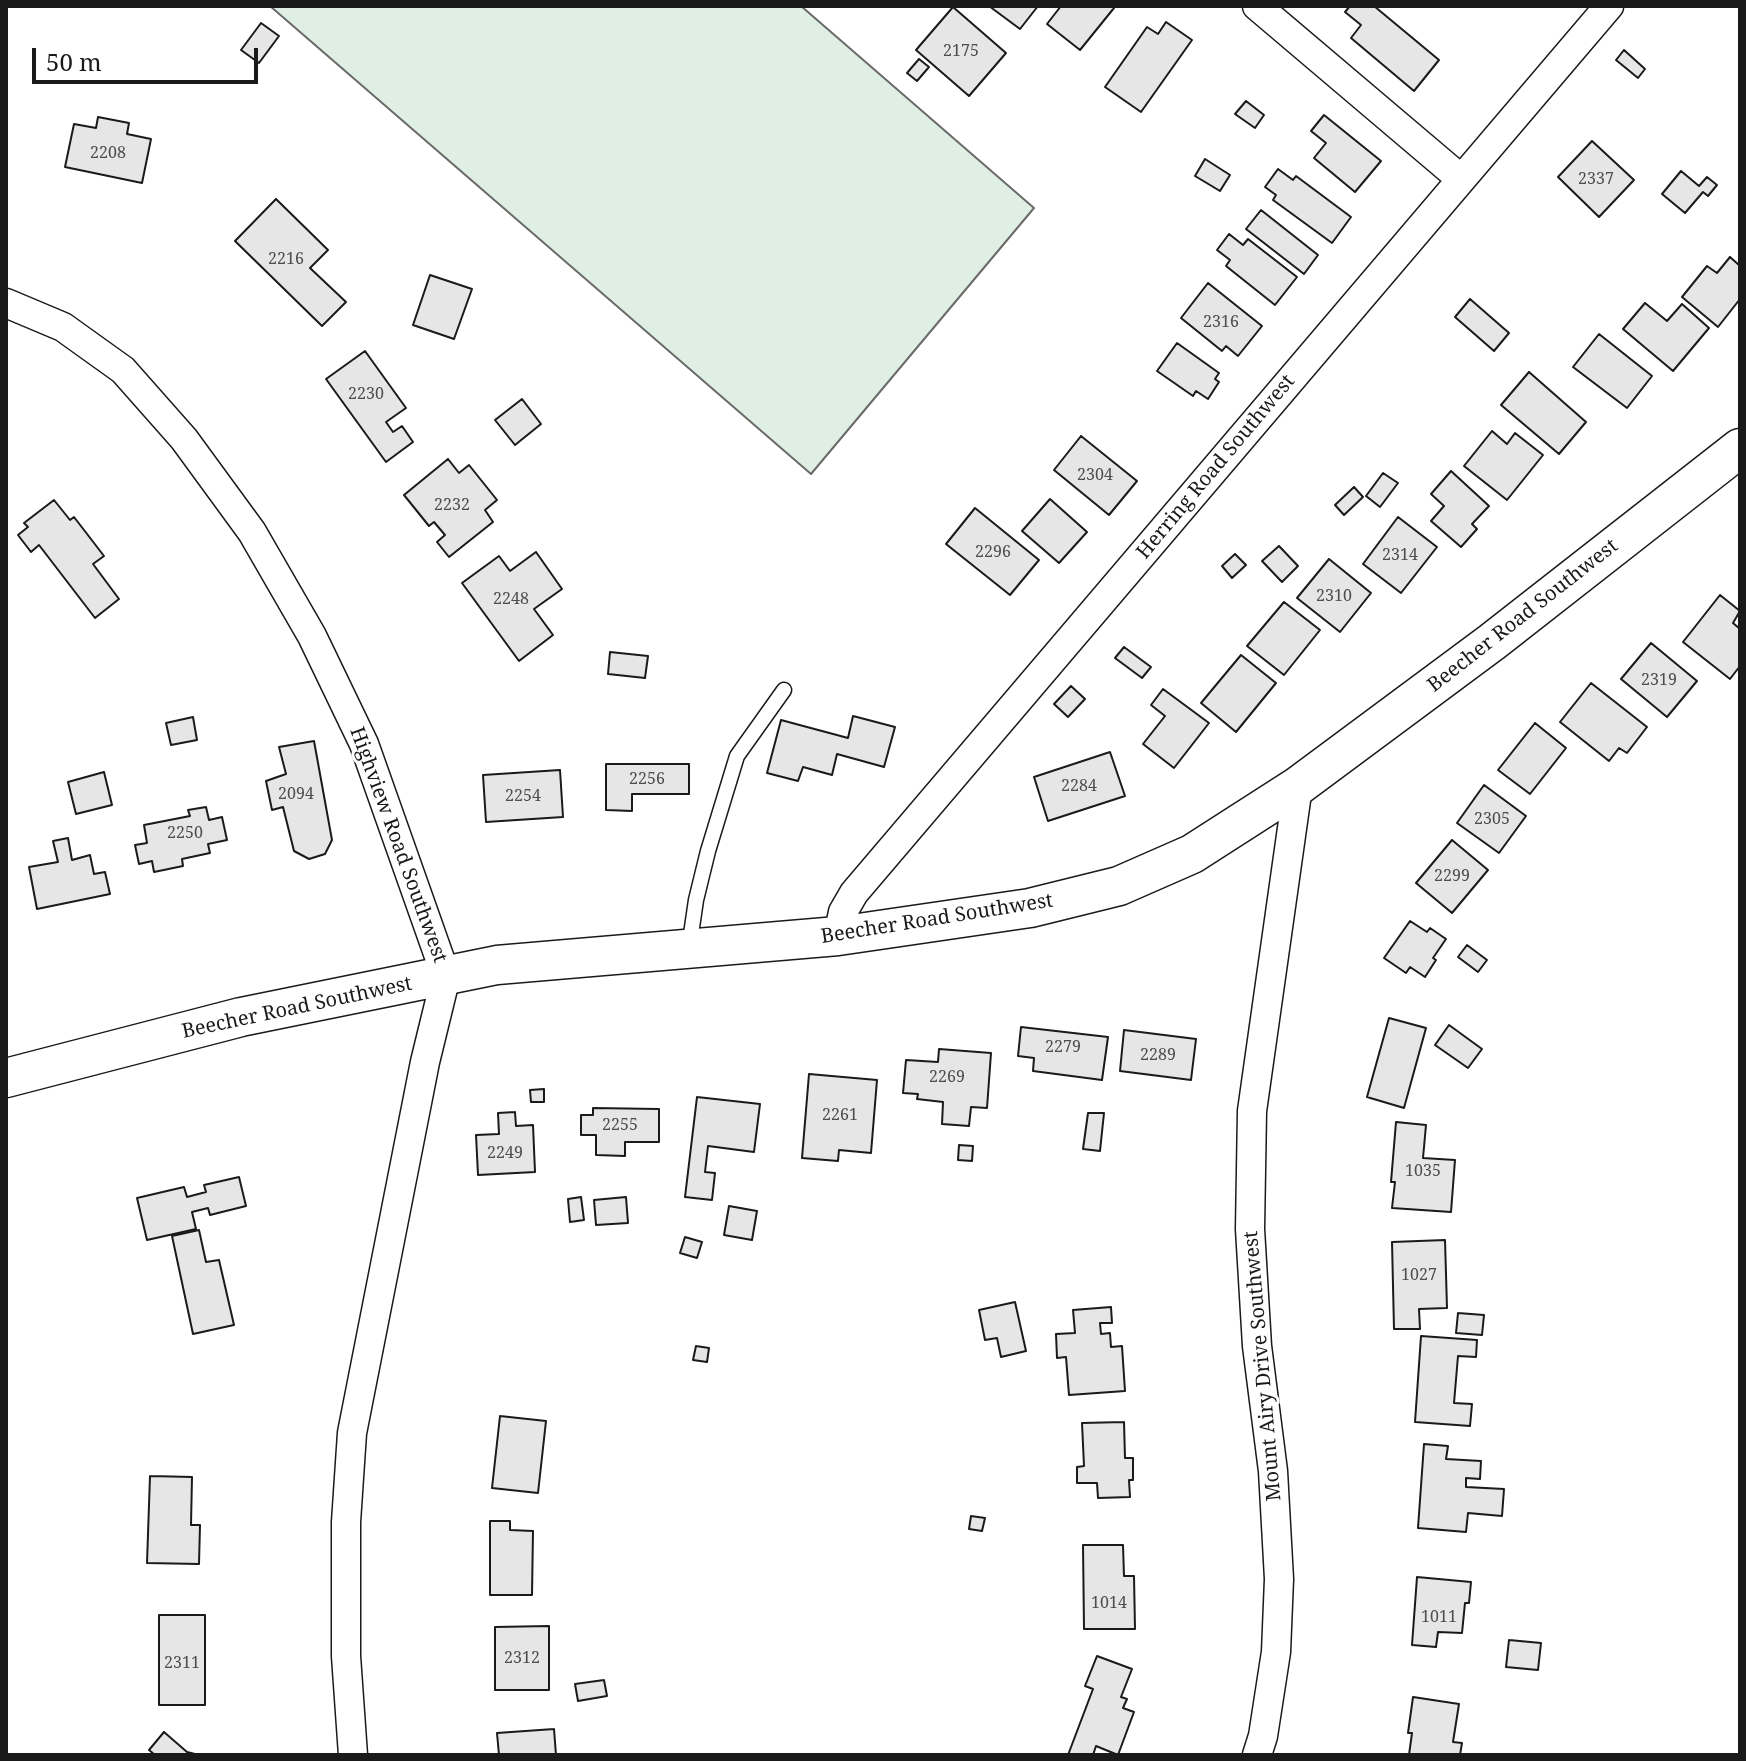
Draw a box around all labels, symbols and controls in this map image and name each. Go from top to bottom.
scale bar [36,32,262,82]
house number: 2175 [943,41,979,61]
text: 50 m [46,45,102,78]
house number: 2208 [90,143,126,163]
house number: 2337 [1578,169,1614,189]
house number: 2216 [268,249,304,269]
house number: 2316 [1203,312,1239,332]
street label: Herring Road Southwest [1132,370,1300,564]
house number: 2230 [348,384,384,404]
house number: 2304 [1077,465,1113,485]
house number: 2232 [434,495,470,515]
street label: Beecher Road Southwest [1423,534,1623,698]
house number: 2296 [975,542,1011,562]
house number: 2314 [1382,545,1418,565]
house number: 2310 [1316,586,1352,606]
house number: 2248 [493,589,529,609]
house number: 2319 [1641,670,1677,690]
street label: Highview Road Southwest [344,724,452,966]
house number: 2256 [629,769,665,789]
house number: 2284 [1061,776,1097,796]
house number: 2094 [278,784,314,804]
house number: 2254 [505,786,541,806]
house number: 2305 [1474,809,1510,829]
house number: 2250 [167,823,203,843]
house number: 2299 [1434,866,1470,886]
street label: Beecher Road Southwest [819,889,1055,949]
street label: Beecher Road Southwest [180,972,414,1044]
house number: 2279 [1045,1037,1081,1057]
house number: 2289 [1140,1045,1176,1065]
house number: 2269 [929,1067,965,1087]
house number: 2261 [822,1105,858,1125]
house number: 2255 [602,1115,638,1135]
house number: 2249 [487,1143,523,1163]
house number: 1035 [1405,1161,1441,1181]
street label: Mount Airy Drive Southwest [1239,1230,1287,1502]
house number: 1027 [1401,1265,1437,1285]
house number: 1014 [1091,1593,1127,1613]
house number: 1011 [1421,1607,1457,1627]
house number: 2312 [504,1648,540,1668]
house number: 2311 [164,1653,200,1673]

